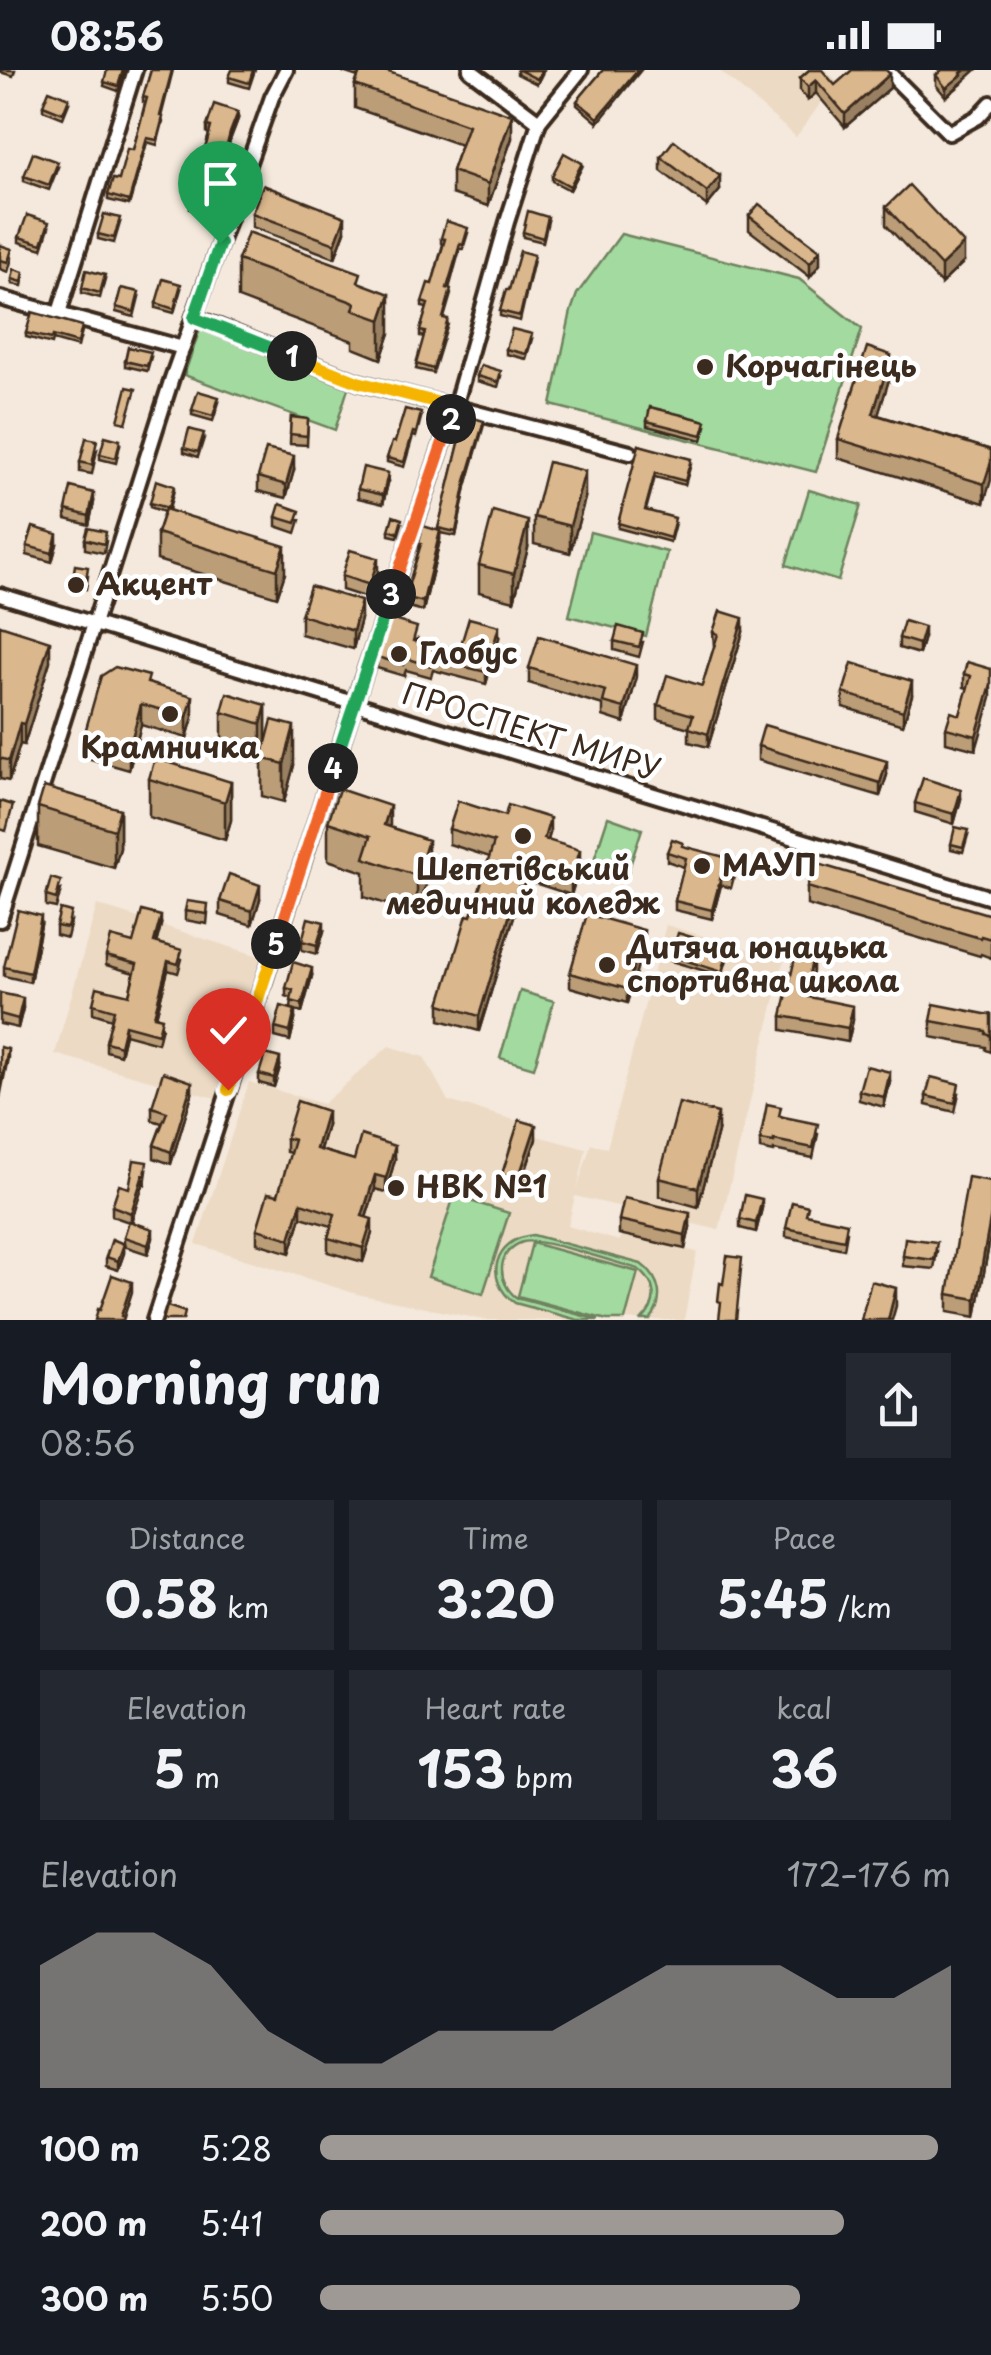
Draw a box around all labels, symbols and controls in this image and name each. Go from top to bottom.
text: 08:56 [50,7,164,64]
pin [178,141,263,244]
icon: arrive [193,156,248,211]
pin: 1 [267,331,317,381]
text: 1 [285,334,299,377]
place label: Корчагінець [725,342,917,387]
marker: Корчагінець [694,356,716,378]
pin: 2 [426,394,476,444]
text: 2 [441,397,461,440]
place label: Акцент [96,560,213,605]
pin: 3 [366,569,416,619]
text: 3 [382,572,400,615]
marker: Акцент [65,574,87,596]
place label: Глобус [419,629,518,674]
marker: Глобус [388,643,410,665]
street label: ПРОСПЕКТ МИРУ [397,669,666,790]
marker: Крамничка [159,703,181,725]
place label: Крамничка [80,723,260,768]
pin: 4 [308,743,358,793]
text: 4 [323,746,343,789]
marker: Шепетівський медичний коледж [512,825,534,847]
place label: МАУП [722,841,817,886]
place label: Шепетівський медичний коледж [386,845,660,924]
marker: МАУП [691,855,713,877]
pin: 5 [251,919,301,969]
text: 5 [267,922,285,965]
place label: Дитяча юнацька спортивна школа [626,923,900,1002]
marker: Дитяча юнацька спортивна школа [596,954,618,976]
pin [186,988,271,1091]
icon: check [201,1003,256,1058]
place label: НВК №1 [416,1163,547,1208]
marker: НВК №1 [385,1177,407,1199]
text: Morning run [40,1340,382,1423]
button: share [846,1353,951,1458]
text: 08:56 [40,1419,135,1467]
text: Distance [128,1516,246,1559]
text: Time [462,1516,529,1559]
text: Pace [773,1516,836,1559]
text: 0.58 [104,1559,218,1635]
text: 3:20 [436,1559,555,1635]
text: 5:45 [717,1559,829,1635]
text: km [218,1585,269,1628]
text: /km [829,1585,892,1628]
text: Elevation [126,1686,247,1729]
text: Heart rate [425,1686,566,1729]
text: kcal [776,1686,832,1729]
text: 5 [154,1729,186,1805]
text: 153 [417,1729,506,1805]
text: 36 [770,1729,838,1805]
text: m [186,1755,220,1798]
text: bpm [506,1755,574,1798]
text: Elevation [40,1850,178,1898]
text: 172–176 m [787,1850,951,1898]
text: 100 m [40,2124,140,2172]
text: 5:28 [200,2124,272,2172]
text: 200 m [40,2199,147,2247]
text: 5:41 [200,2199,263,2247]
text: 300 m [40,2274,148,2322]
text: 5:50 [200,2274,274,2322]

